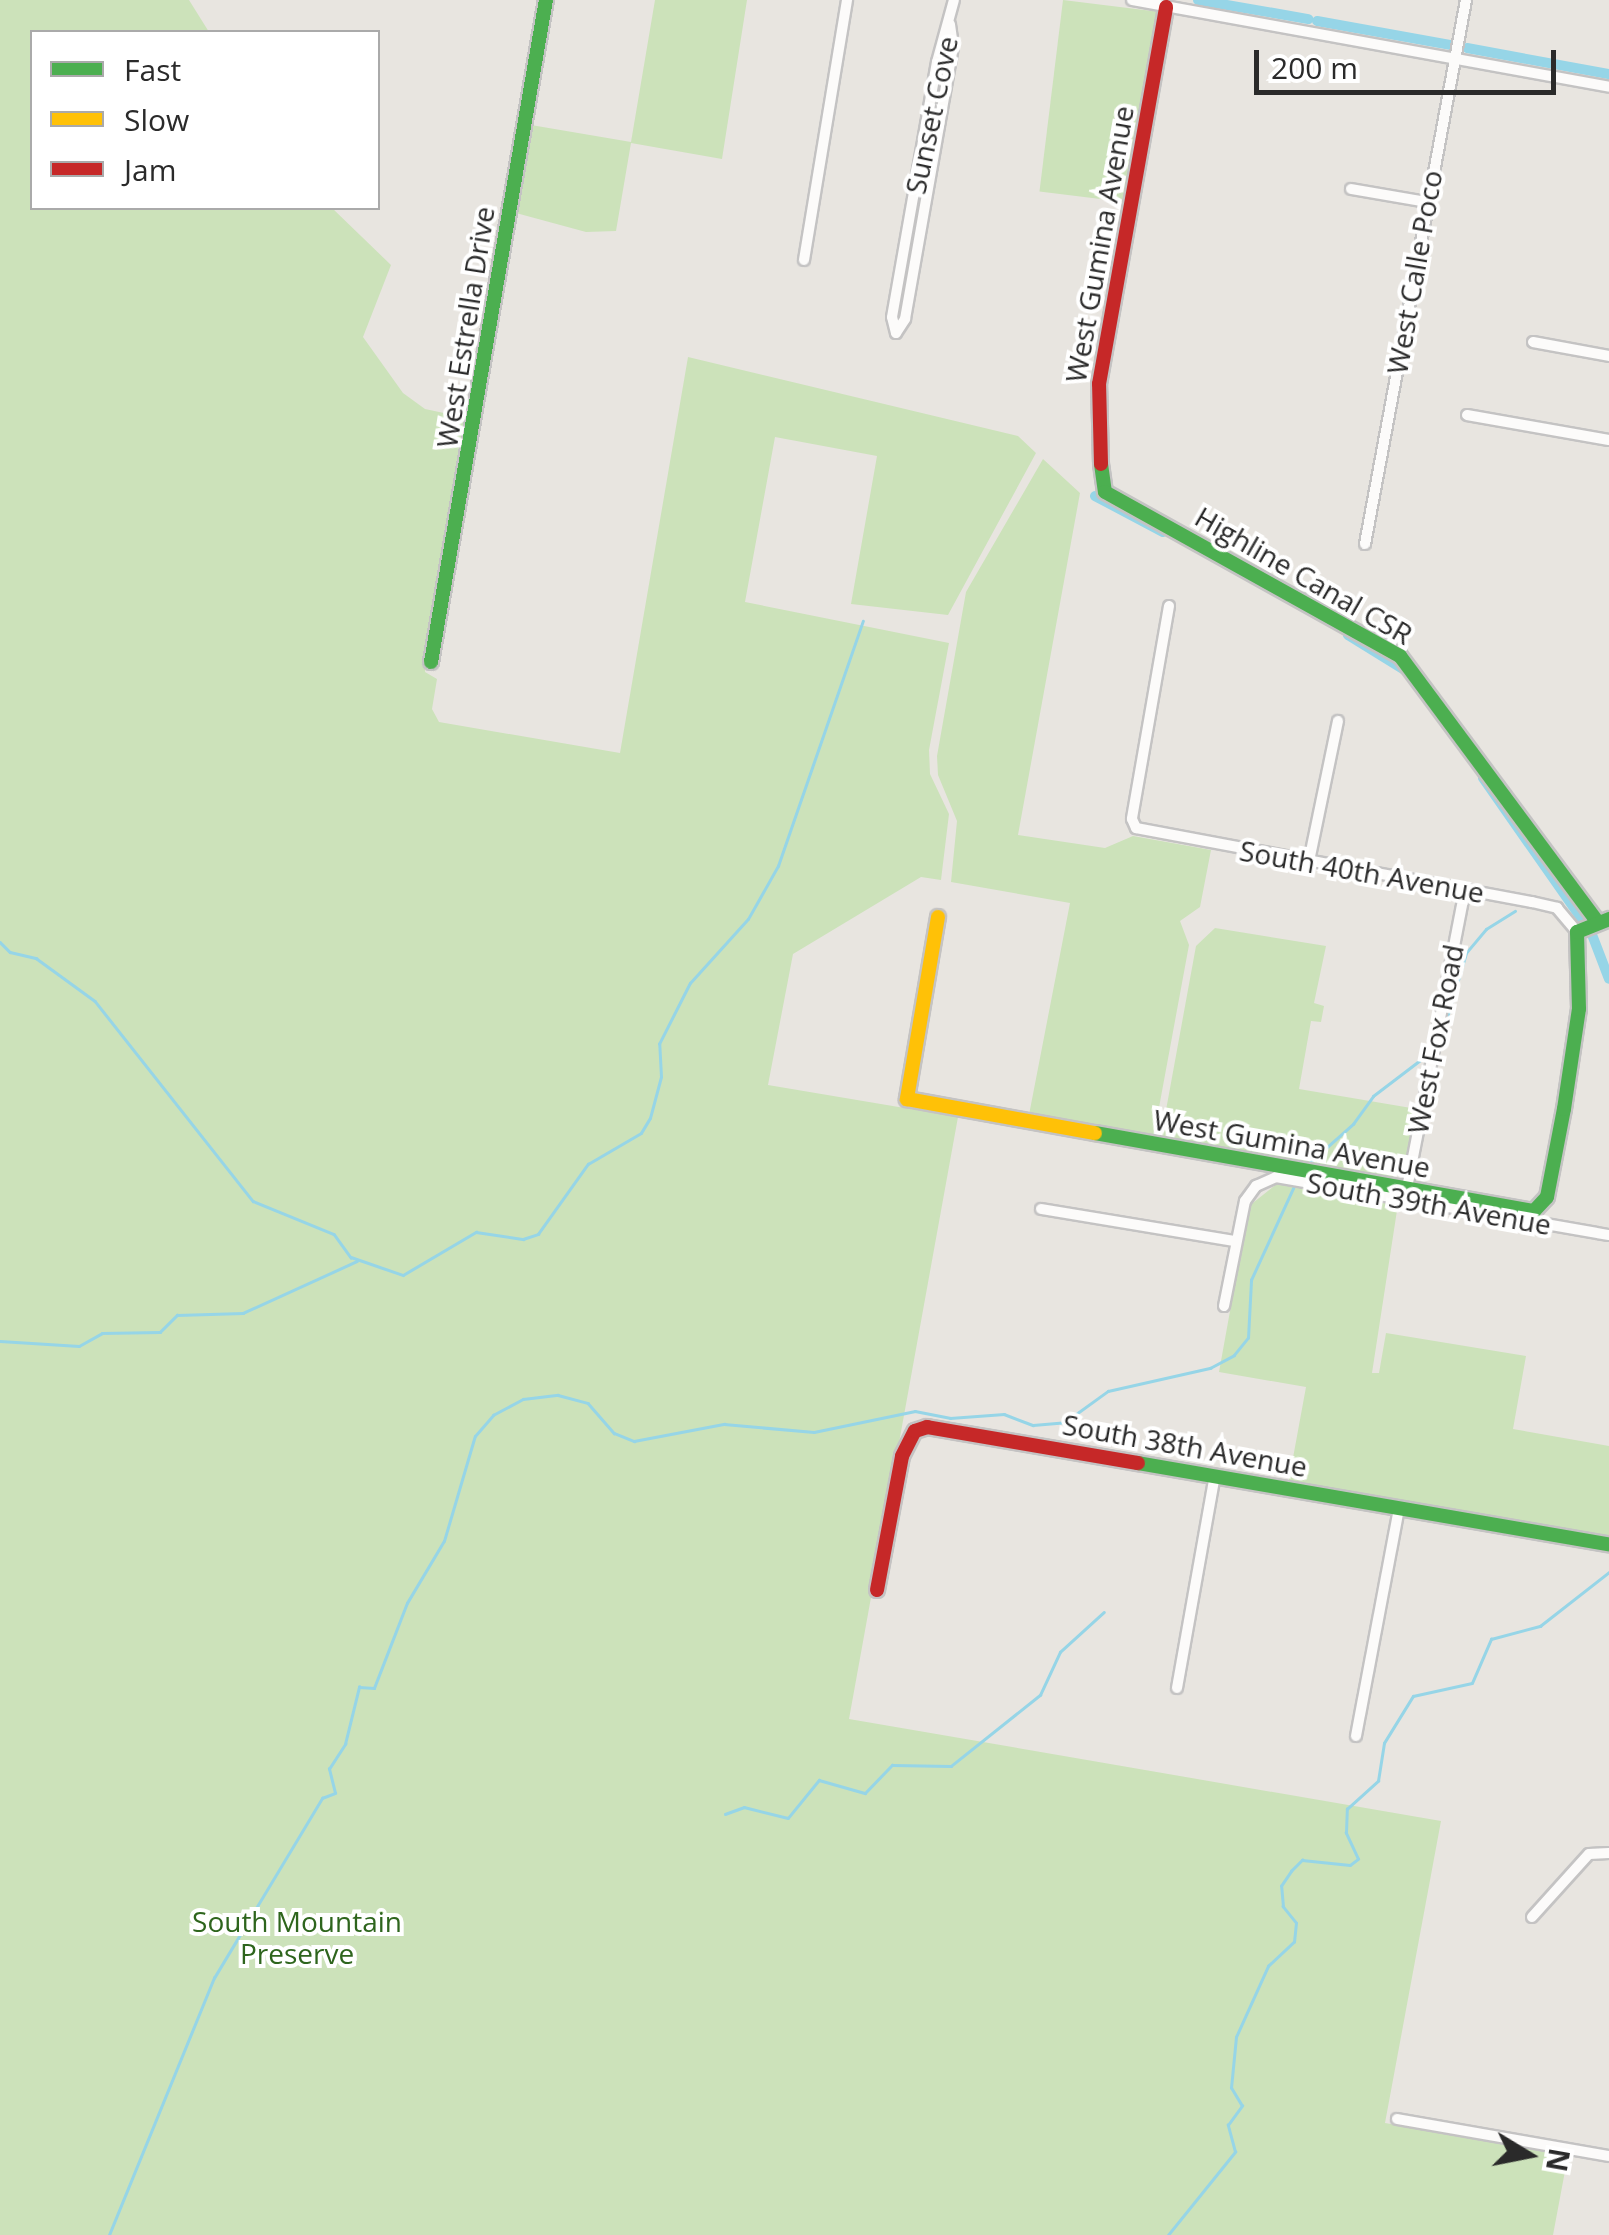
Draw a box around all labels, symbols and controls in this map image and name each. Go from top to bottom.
legend [30,30,380,210]
scale bar [1259,30,1562,92]
street label: Sunset Cove [898,33,964,197]
text: 200 m [1271,47,1358,88]
text: Fast [124,49,181,90]
text: Slow [124,99,189,140]
street label: West Gumina Avenue [1058,103,1140,385]
text: Jam [124,149,177,190]
street label: West Calle Poco [1380,167,1448,377]
street label: West Estrella Drive [429,204,501,450]
street label: Highline Canal CSR [1190,499,1418,651]
street label: South 40th Avenue [1237,833,1487,909]
street label: West Fox Road [1400,941,1470,1137]
street label: West Gumina Avenue [1151,1102,1433,1184]
street label: South 39th Avenue [1304,1165,1554,1241]
street label: South 38th Avenue [1060,1407,1310,1483]
park label: South Mountain Preserve [192,1904,402,1970]
north arrow [1479,2105,1579,2205]
text: N [1538,2146,1579,2175]

